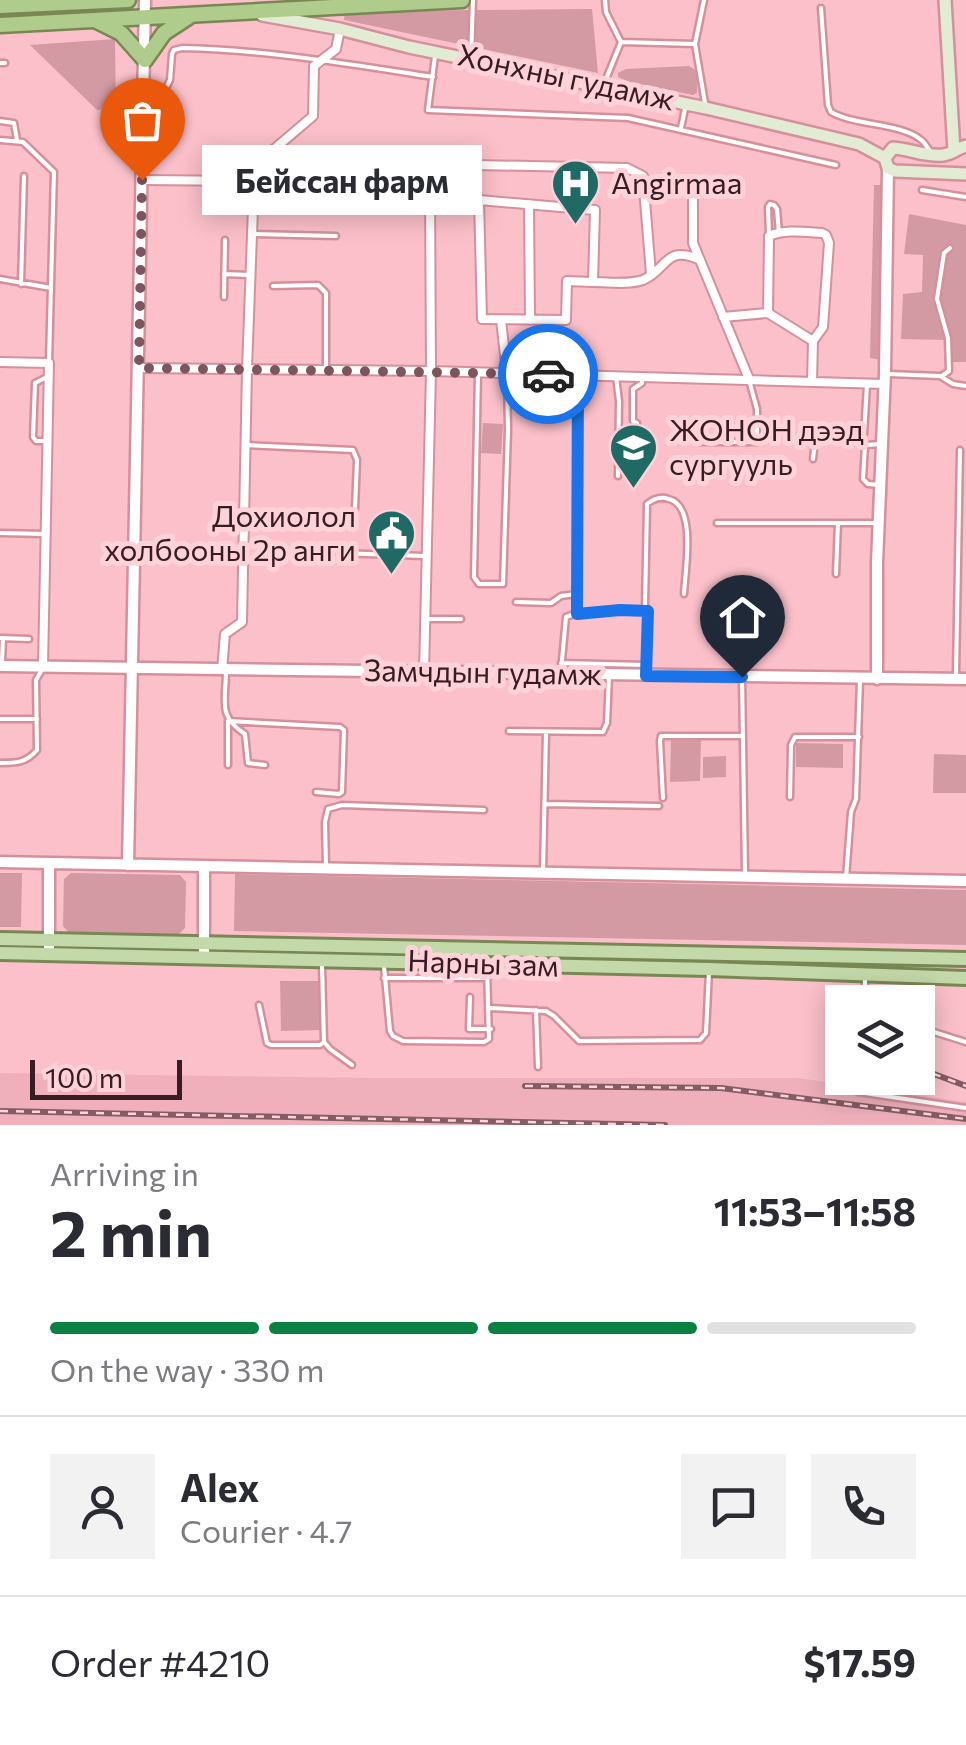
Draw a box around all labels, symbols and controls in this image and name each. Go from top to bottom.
street label: Хонхны гудамж [455,35,679,117]
pin [100,78,185,181]
icon: bag [115,93,170,148]
callout: Бейссан фарм [202,145,482,215]
hospital icon: Angirmaa [550,158,602,226]
text: Бейссан фарм [235,160,449,200]
place label: Angirmaa [611,163,742,200]
courier [498,324,598,424]
icon: car [521,347,576,402]
place label: ЖОНОН дээд сургууль [669,410,864,481]
school or university icon: ЖОНОН дээд сургууль [608,422,660,490]
place label: Дохиолол холбооны 2р анги [104,496,356,567]
public building icon: Дохиолол холбооны 2р анги [365,508,417,576]
pin [700,575,785,678]
icon: home [715,590,770,645]
street label: Замчдын гудамж [364,650,603,691]
street label: Нарны зам [407,940,559,983]
map controls [825,985,935,1095]
button: layers [825,985,935,1095]
scale bar [30,1055,182,1100]
text: 100 m [45,1060,123,1094]
text: Arriving in [50,1153,199,1193]
text: 11:53–11:58 [714,1187,916,1234]
text: 2 min [50,1191,212,1270]
text: On the way · 330 m [50,1349,324,1389]
button: person [50,1454,155,1559]
button: chat [681,1454,786,1559]
button: phone [811,1454,916,1559]
text: Alex [180,1463,259,1510]
text: Courier · 4.7 [180,1510,353,1550]
text: Order #4210 [50,1638,270,1685]
text: $17.59 [803,1638,916,1685]

